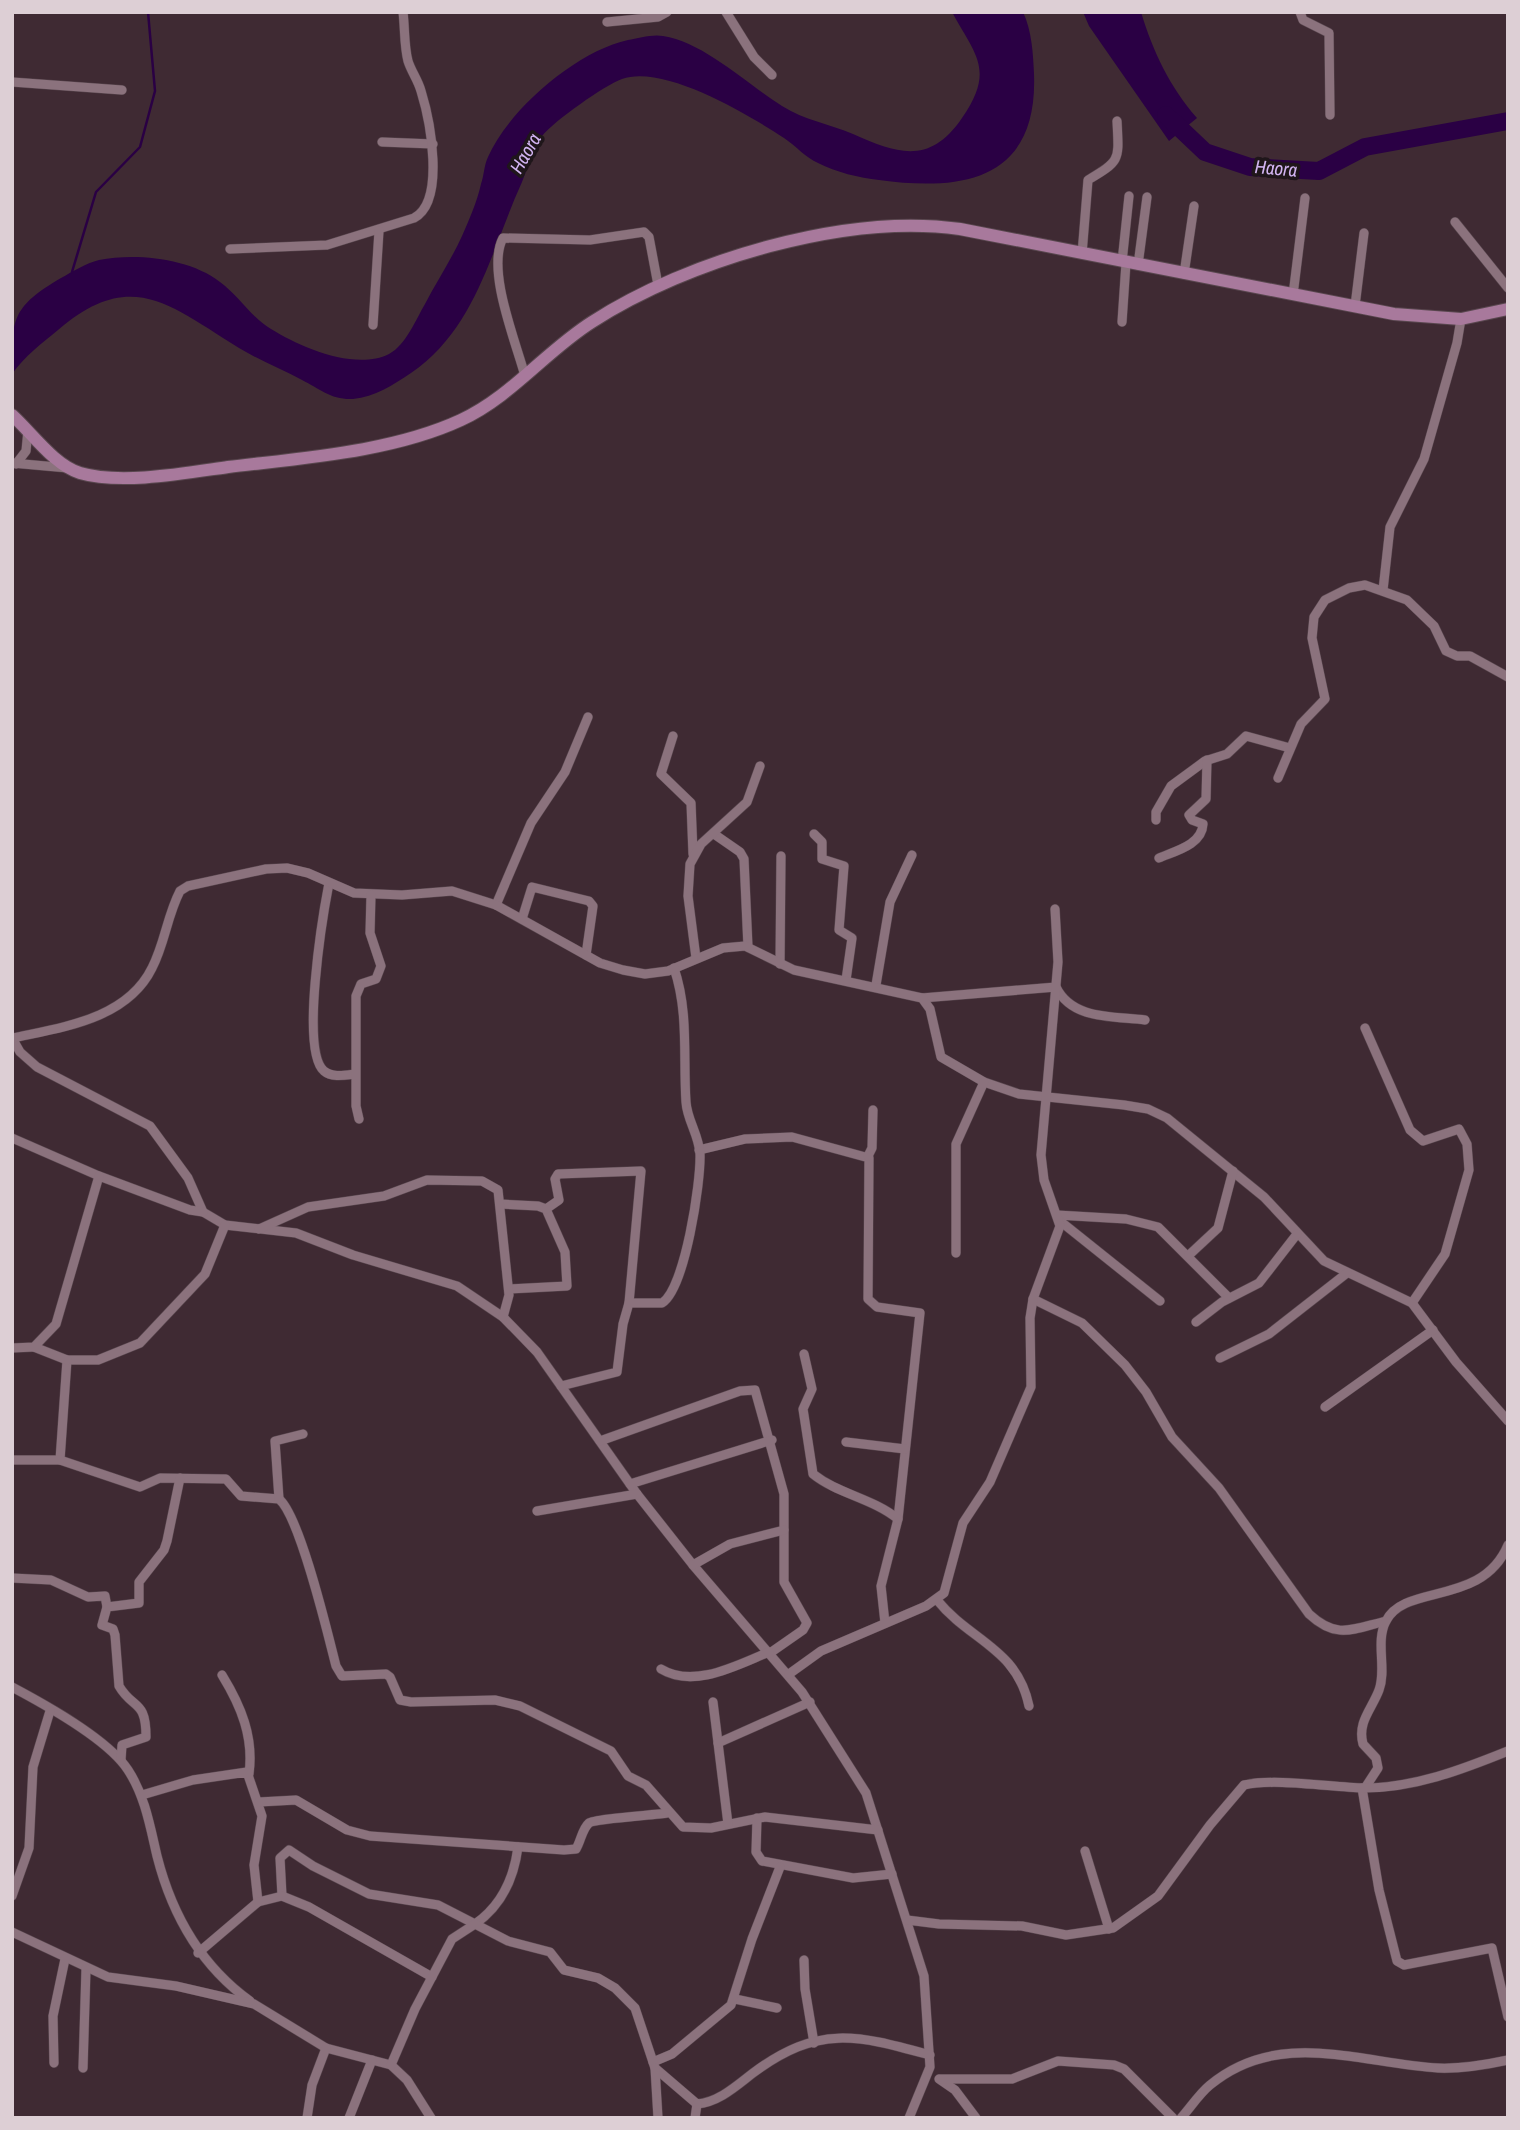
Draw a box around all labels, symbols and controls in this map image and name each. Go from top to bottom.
water label: Haora [503,128,547,178]
water label: Haora [1254,153,1299,183]

